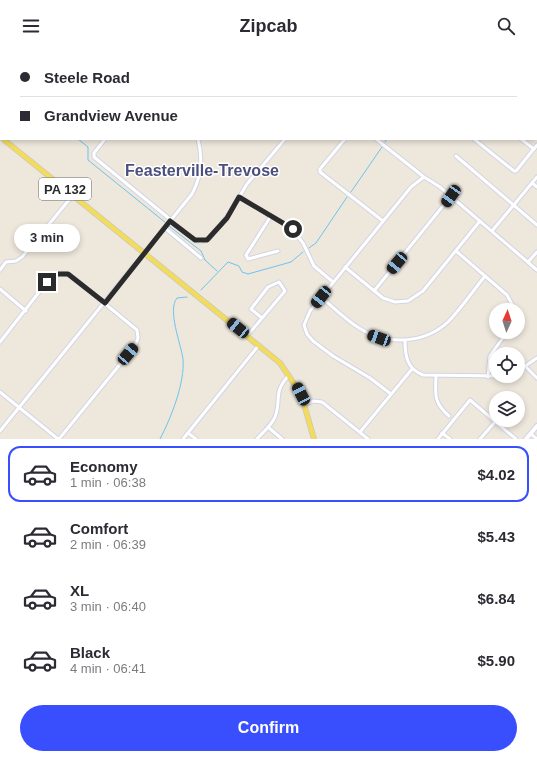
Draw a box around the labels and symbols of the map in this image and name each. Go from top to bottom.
district label: Feasterville-Trevose [125,162,279,179]
road number: PA 132 [39,178,91,200]
car [439,183,463,209]
route start [284,220,302,238]
callout: 3 min [14,224,80,252]
car [385,250,409,276]
route end [38,273,56,291]
car [309,284,333,310]
north arrow [489,303,525,339]
car [225,316,251,340]
car [366,328,392,348]
car [116,341,140,367]
car [290,381,312,407]

